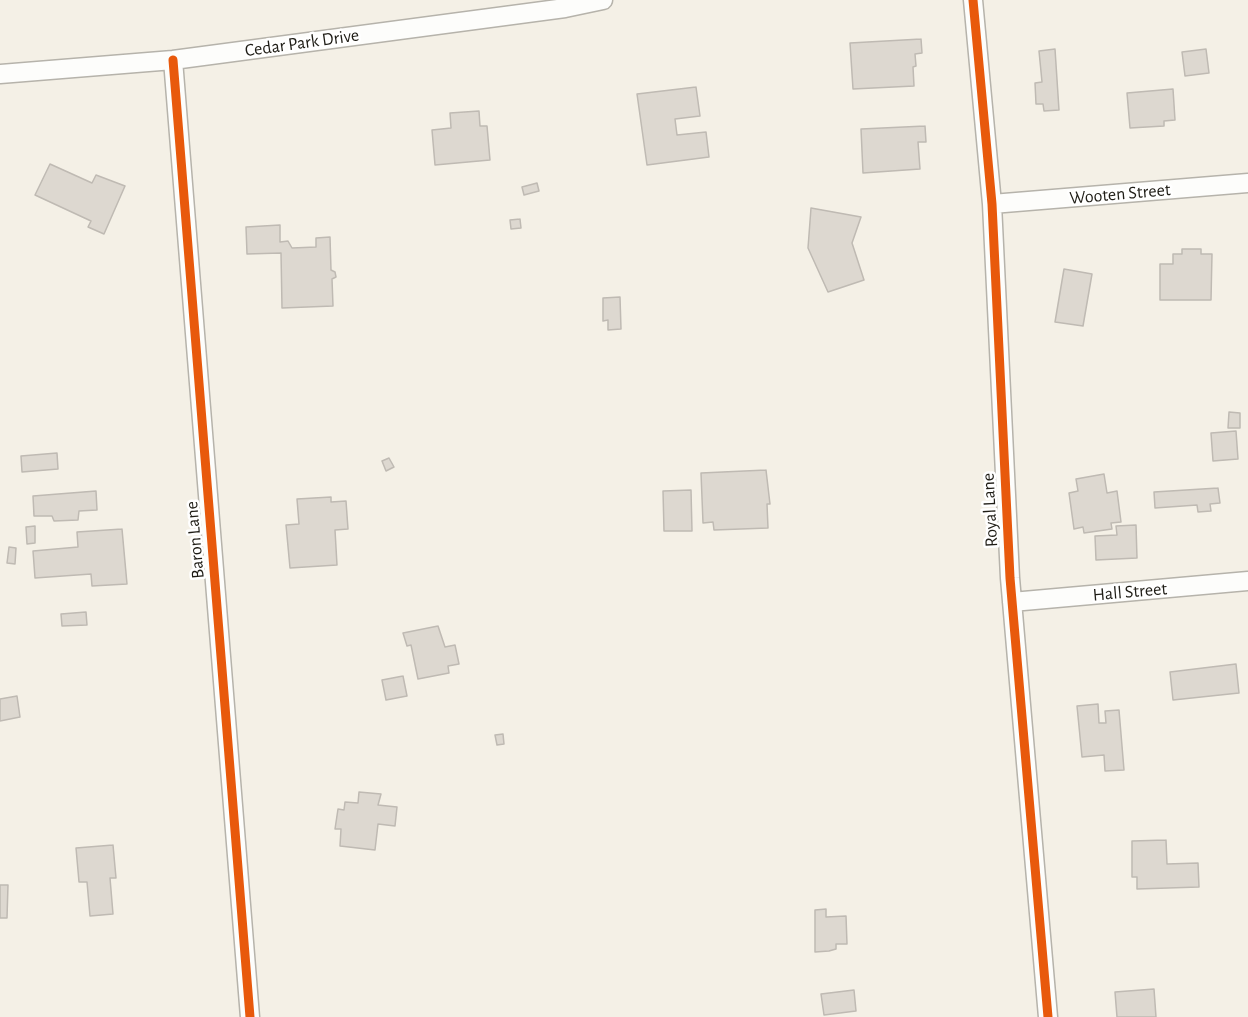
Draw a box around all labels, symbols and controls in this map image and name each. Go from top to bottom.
street label: Cedar Park Drive [244,24,360,62]
street label: Wooten Street [1069,179,1171,209]
street label: Royal Lane [977,472,1003,548]
street label: Baron Lane [181,500,209,580]
street label: Hall Street [1092,578,1168,606]

